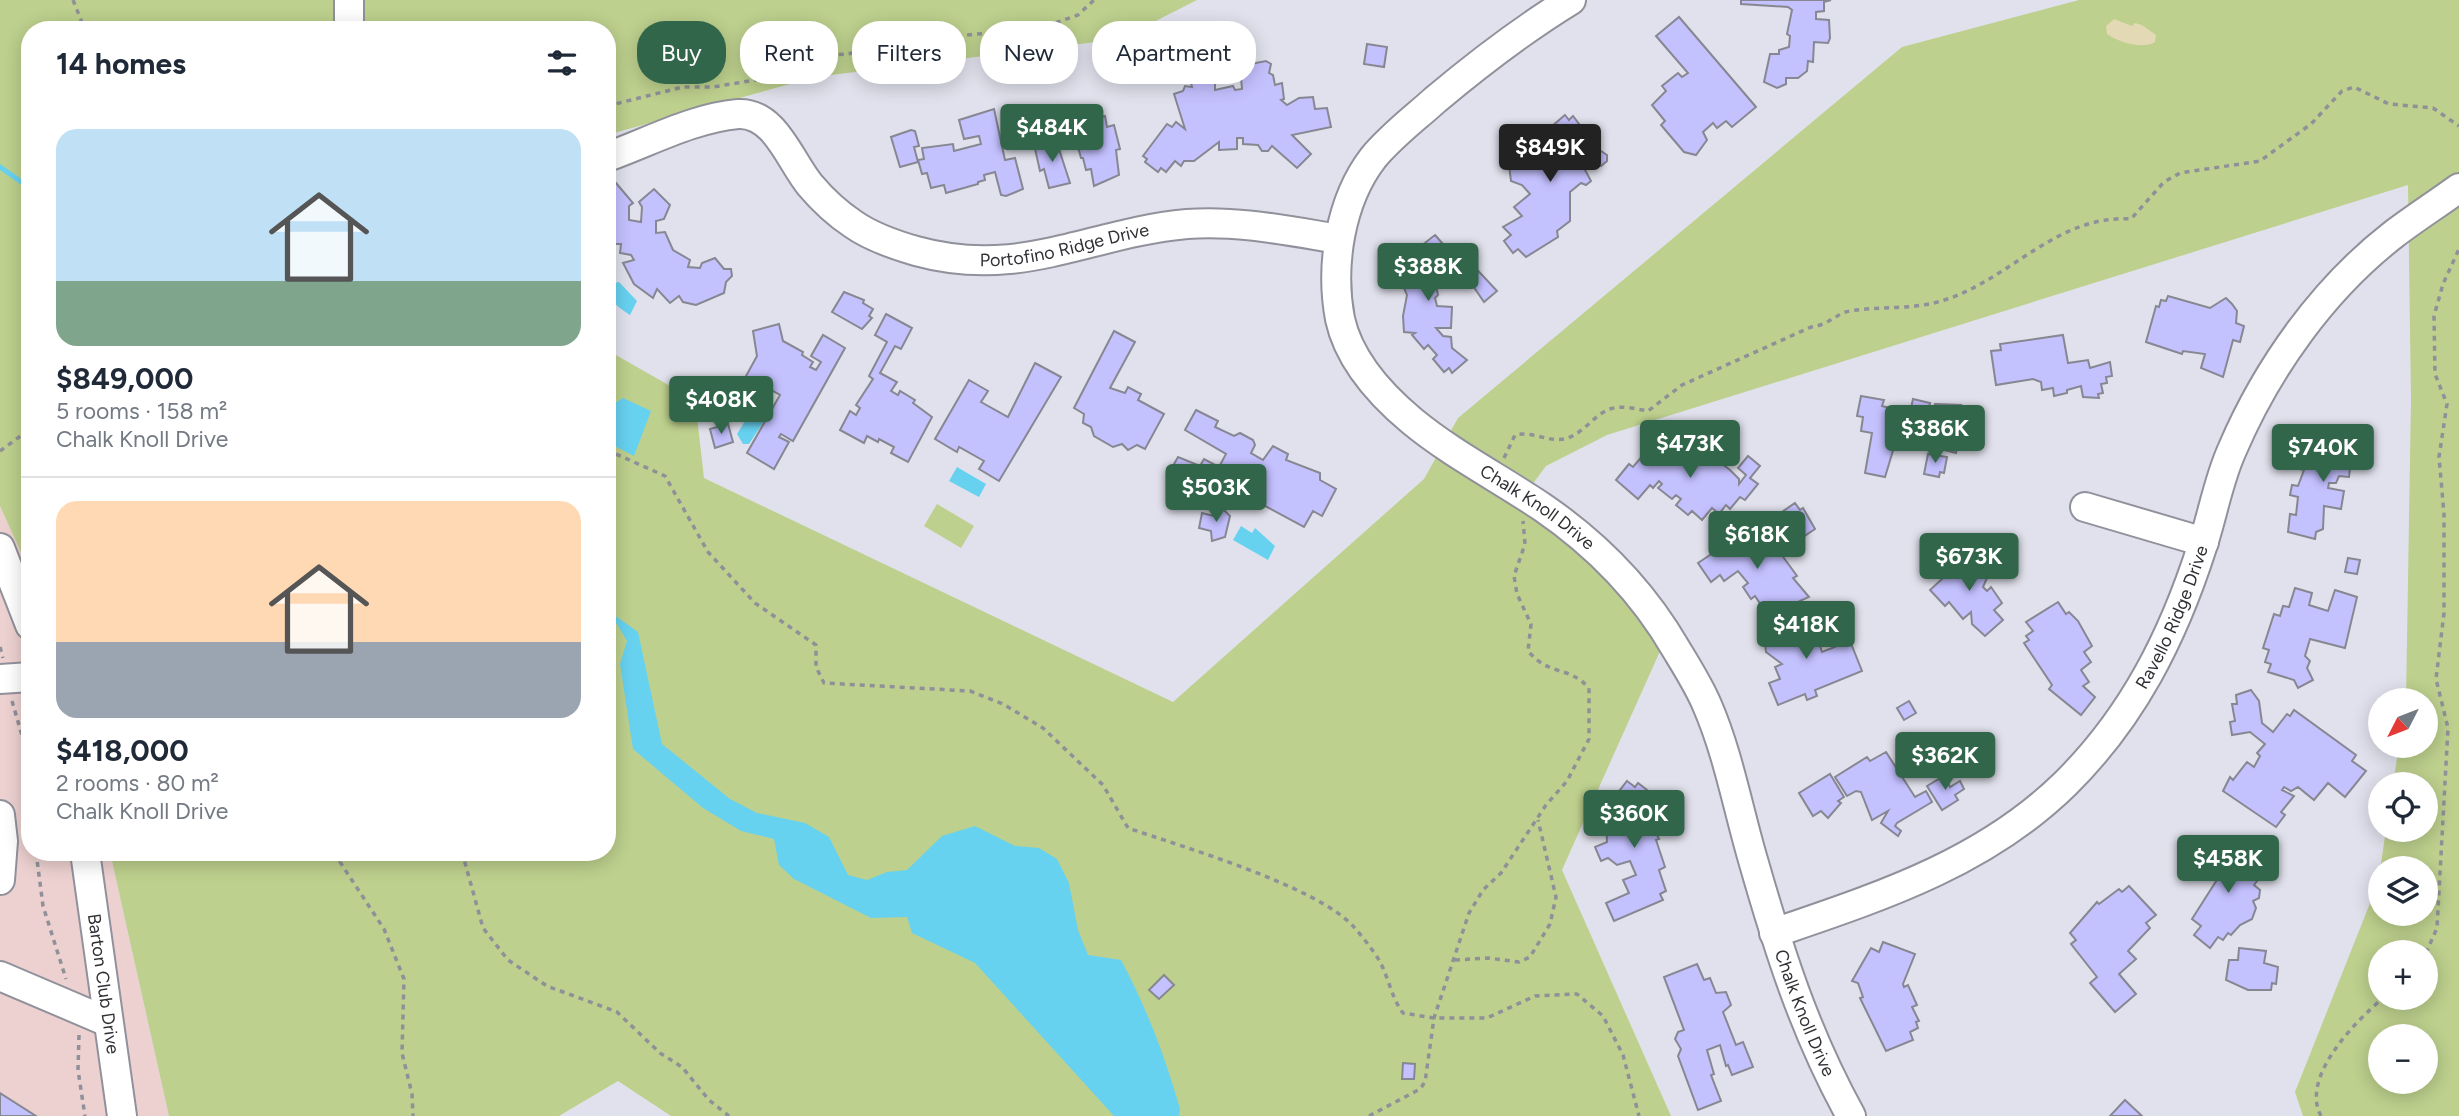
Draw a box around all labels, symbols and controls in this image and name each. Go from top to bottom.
chip: Buy [637,21,726,84]
chip: Rent [740,21,838,84]
chip: Filters [852,21,966,84]
chip: New [980,21,1078,84]
chip: Apartment [1092,21,1256,84]
icon: filters [543,44,581,82]
text: 14 homes [56,45,186,82]
pin: $484K [1003,104,1101,164]
text: $484K [1016,113,1088,141]
pin: $849K [1501,124,1599,184]
text: $849K [1515,133,1585,161]
icon: home [256,174,382,300]
street label: Portofino Ridge Drive [980,219,1151,271]
pin: $388K [1379,244,1477,303]
text: $388K [1393,252,1463,280]
text: $849,000 [56,360,193,397]
pin: $408K [672,376,770,436]
text: $408K [685,385,757,413]
text: 5 rooms · 158 m² [56,397,227,425]
pin: $386K [1886,406,1984,465]
text: $386K [1901,414,1969,442]
pin: $473K [1641,420,1739,480]
pin: $740K [2274,424,2372,484]
text: Chalk Knoll Drive [56,425,228,453]
text: $473K [1656,429,1724,457]
text: $740K [2288,433,2358,461]
street label: Chalk Knoll Drive [1476,460,1599,555]
pin: $503K [1167,464,1265,524]
text: $503K [1181,473,1251,501]
pin: $618K [1708,512,1806,571]
text: $618K [1724,520,1790,548]
pin: $673K [1920,534,2018,593]
text: $673K [1936,542,2002,570]
street label: Ravello Ridge Drive [2131,543,2213,693]
icon: home [256,546,382,672]
pin: $418K [1757,602,1855,661]
text: $418K [1773,610,1839,638]
north arrow [2368,688,2438,758]
map controls [2368,688,2438,1094]
text: $418,000 [56,732,189,769]
pin: $362K [1896,732,1994,792]
text: $362K [1911,741,1979,769]
text: 2 rooms · 80 m² [56,769,219,797]
button: locate [2368,772,2438,842]
pin: $360K [1585,790,1683,850]
text: Chalk Knoll Drive [56,797,228,825]
text: $360K [1599,799,1669,827]
pin: $458K [2179,836,2277,895]
text: $458K [2193,844,2263,872]
button: layers [2368,856,2438,926]
street label: Barton Club Drive [83,912,124,1056]
button: + [2368,940,2438,1010]
street label: Chalk Knoll Drive [1770,947,1840,1080]
button: − [2368,1024,2438,1094]

